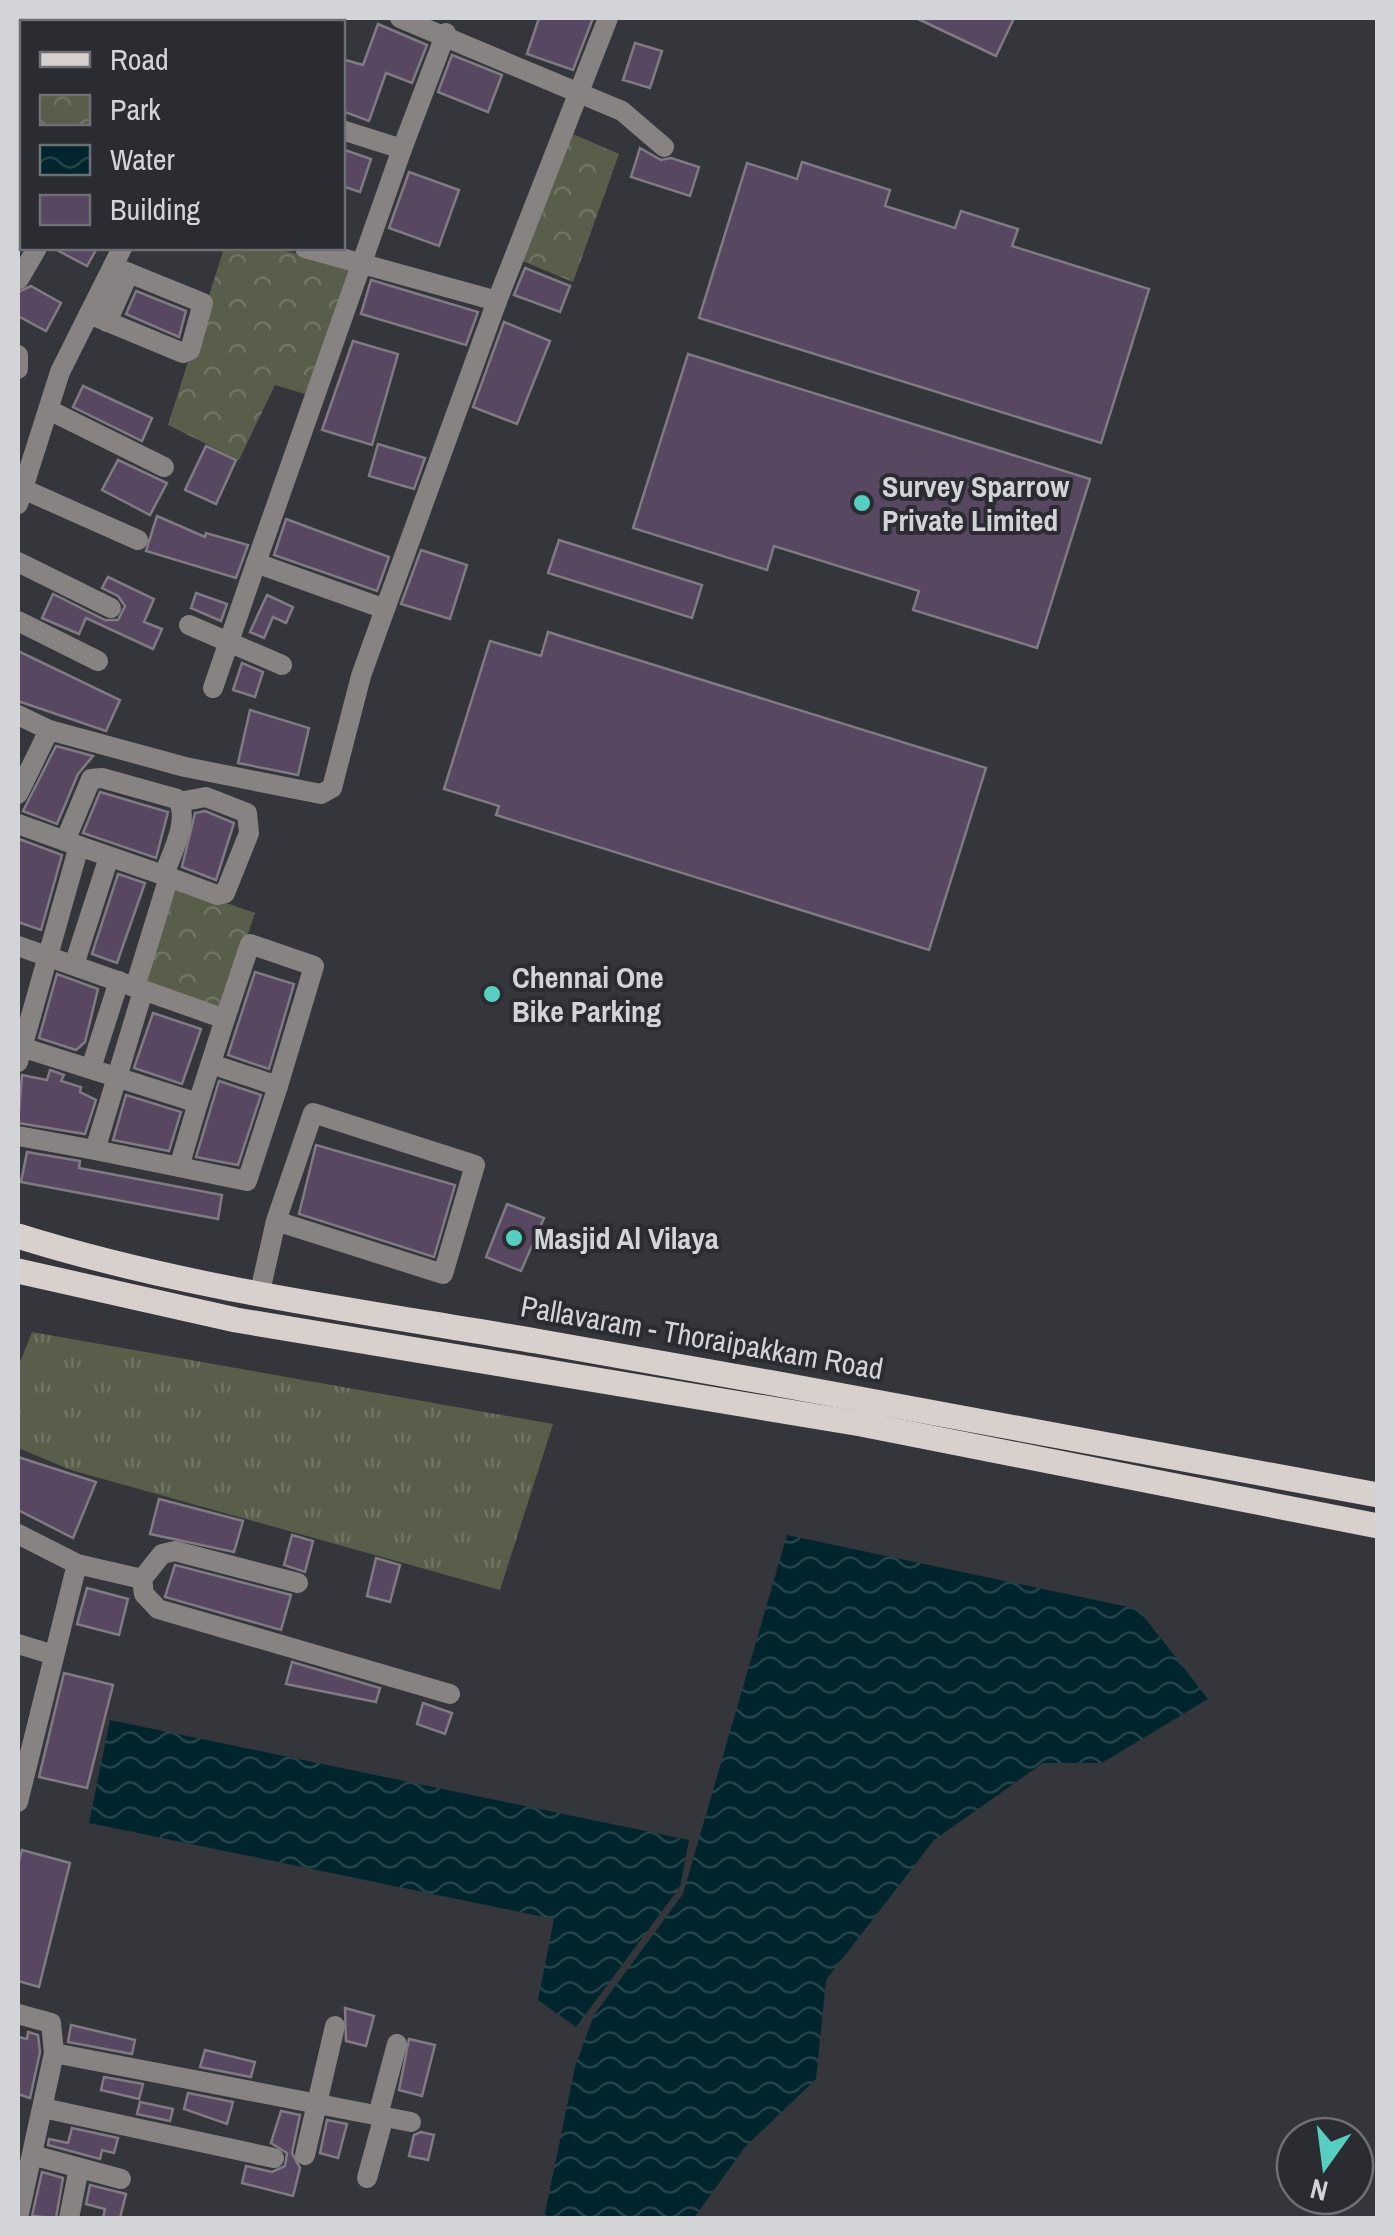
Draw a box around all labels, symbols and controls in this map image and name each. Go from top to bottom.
legend [20,20,345,250]
text: Road [110,39,169,79]
text: Park [110,89,161,129]
text: Water [110,139,176,179]
text: Building [110,189,201,229]
place label: Survey Sparrow Private Limited [882,466,1070,540]
marker: Survey Sparrow Private Limited [851,492,873,514]
place label: Chennai One Bike Parking [512,957,664,1031]
marker: Chennai One Bike Parking [481,983,503,1005]
place label: Masjid Al Vilaya [534,1218,719,1258]
marker: Masjid Al Vilaya [503,1227,525,1249]
street label: Pallavaram - Thoraipakkam Road [518,1285,886,1389]
north arrow [1275,2116,1375,2216]
text: N [1306,2170,1332,2211]

